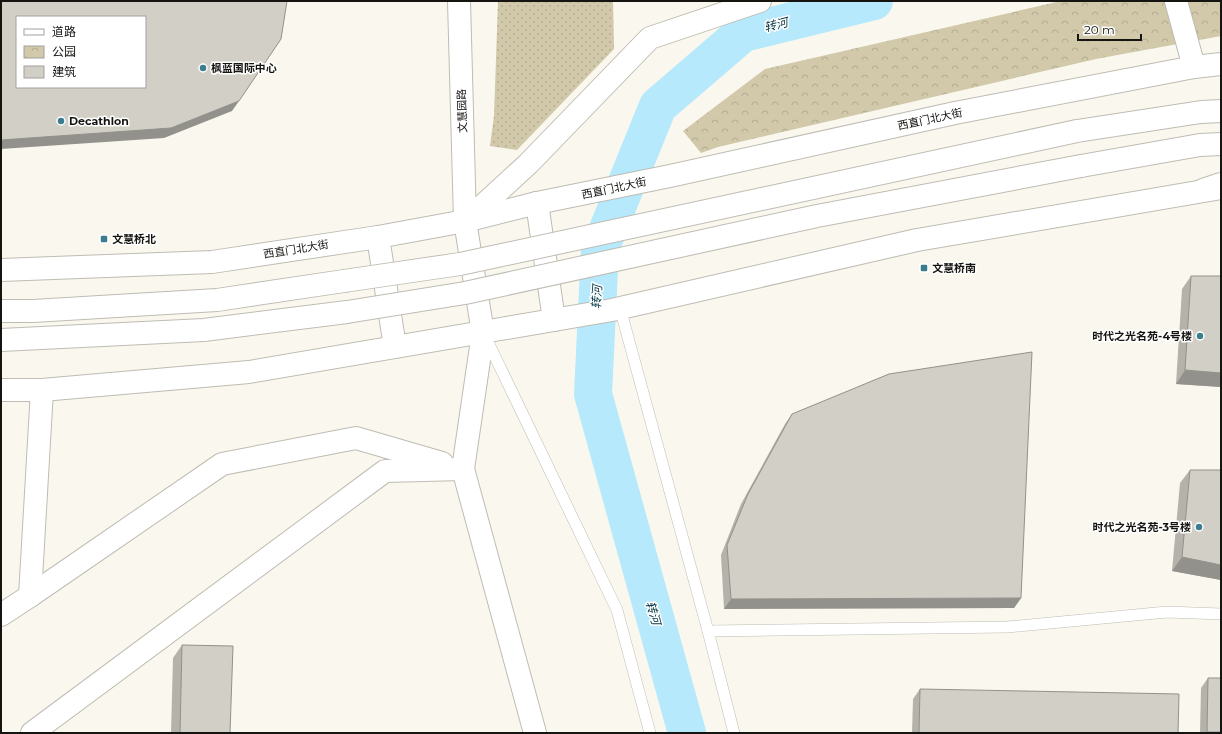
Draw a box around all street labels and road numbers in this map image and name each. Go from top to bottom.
street label: 文慧园路 [454,89,470,133]
street label: 西直门北大街 [896,105,964,133]
street label: 西直门北大街 [580,174,648,202]
street label: 西直门北大街 [262,237,330,261]

